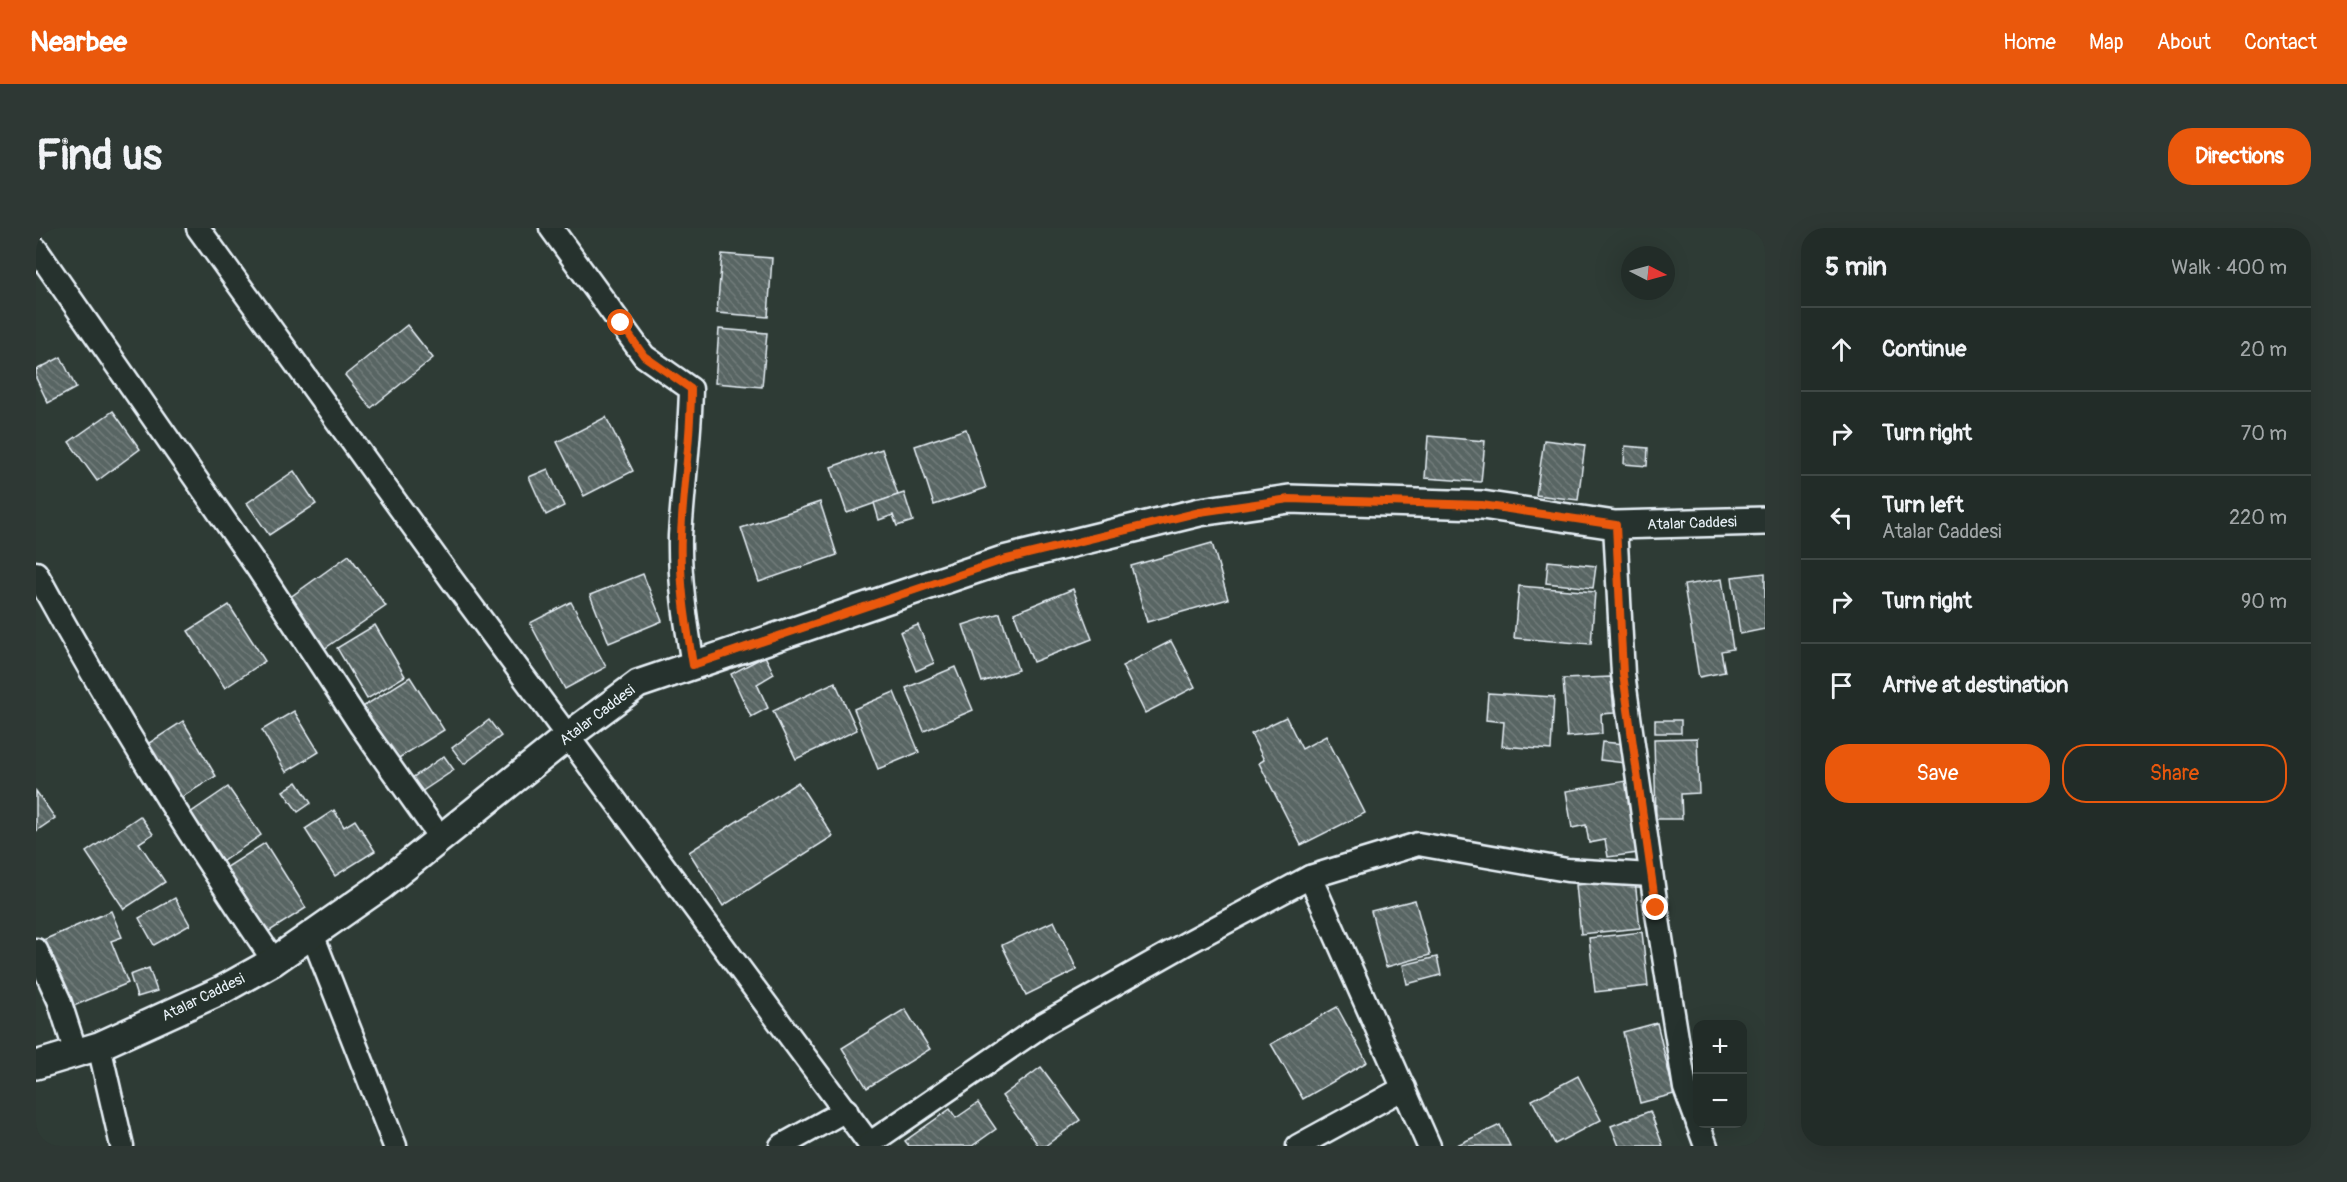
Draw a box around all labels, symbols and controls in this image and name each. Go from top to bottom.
text: Nearbee [30,25,127,60]
text: Home [2003,29,2056,56]
text: Map [2089,29,2124,56]
text: About [2157,29,2211,56]
text: Contact [2244,29,2317,56]
button: Directions [2168,128,2311,185]
text: Find us [36,130,162,182]
north arrow [1621,246,1675,300]
text: 5 min [1825,251,1887,283]
text: Walk · 400 m [2171,255,2287,280]
route start [607,309,633,335]
icon: ahead [1825,333,1858,366]
text: Continue [1882,335,1966,363]
text: 20 m [2240,337,2287,362]
icon: right [1825,417,1858,450]
text: Turn right [1882,419,1972,447]
text: 70 m [2241,421,2287,446]
text: Turn left [1882,491,1964,519]
icon: left [1825,501,1858,534]
text: 220 m [2229,505,2287,530]
street label: Atalar Caddesi [1647,512,1738,535]
text: Atalar Caddesi [1882,519,2002,544]
icon: right [1825,585,1858,618]
text: Turn right [1882,587,1972,615]
text: 90 m [2241,589,2287,614]
icon: arrive [1825,669,1858,702]
text: Arrive at destination [1882,671,2068,699]
street label: Atalar Caddesi [556,681,639,750]
button: Save [1825,744,2050,803]
button: Share [2062,744,2287,803]
route end [1642,894,1668,920]
street label: Atalar Caddesi [159,969,248,1026]
map controls [1693,1020,1747,1128]
button: + [1693,1020,1747,1074]
button: − [1693,1074,1747,1128]

